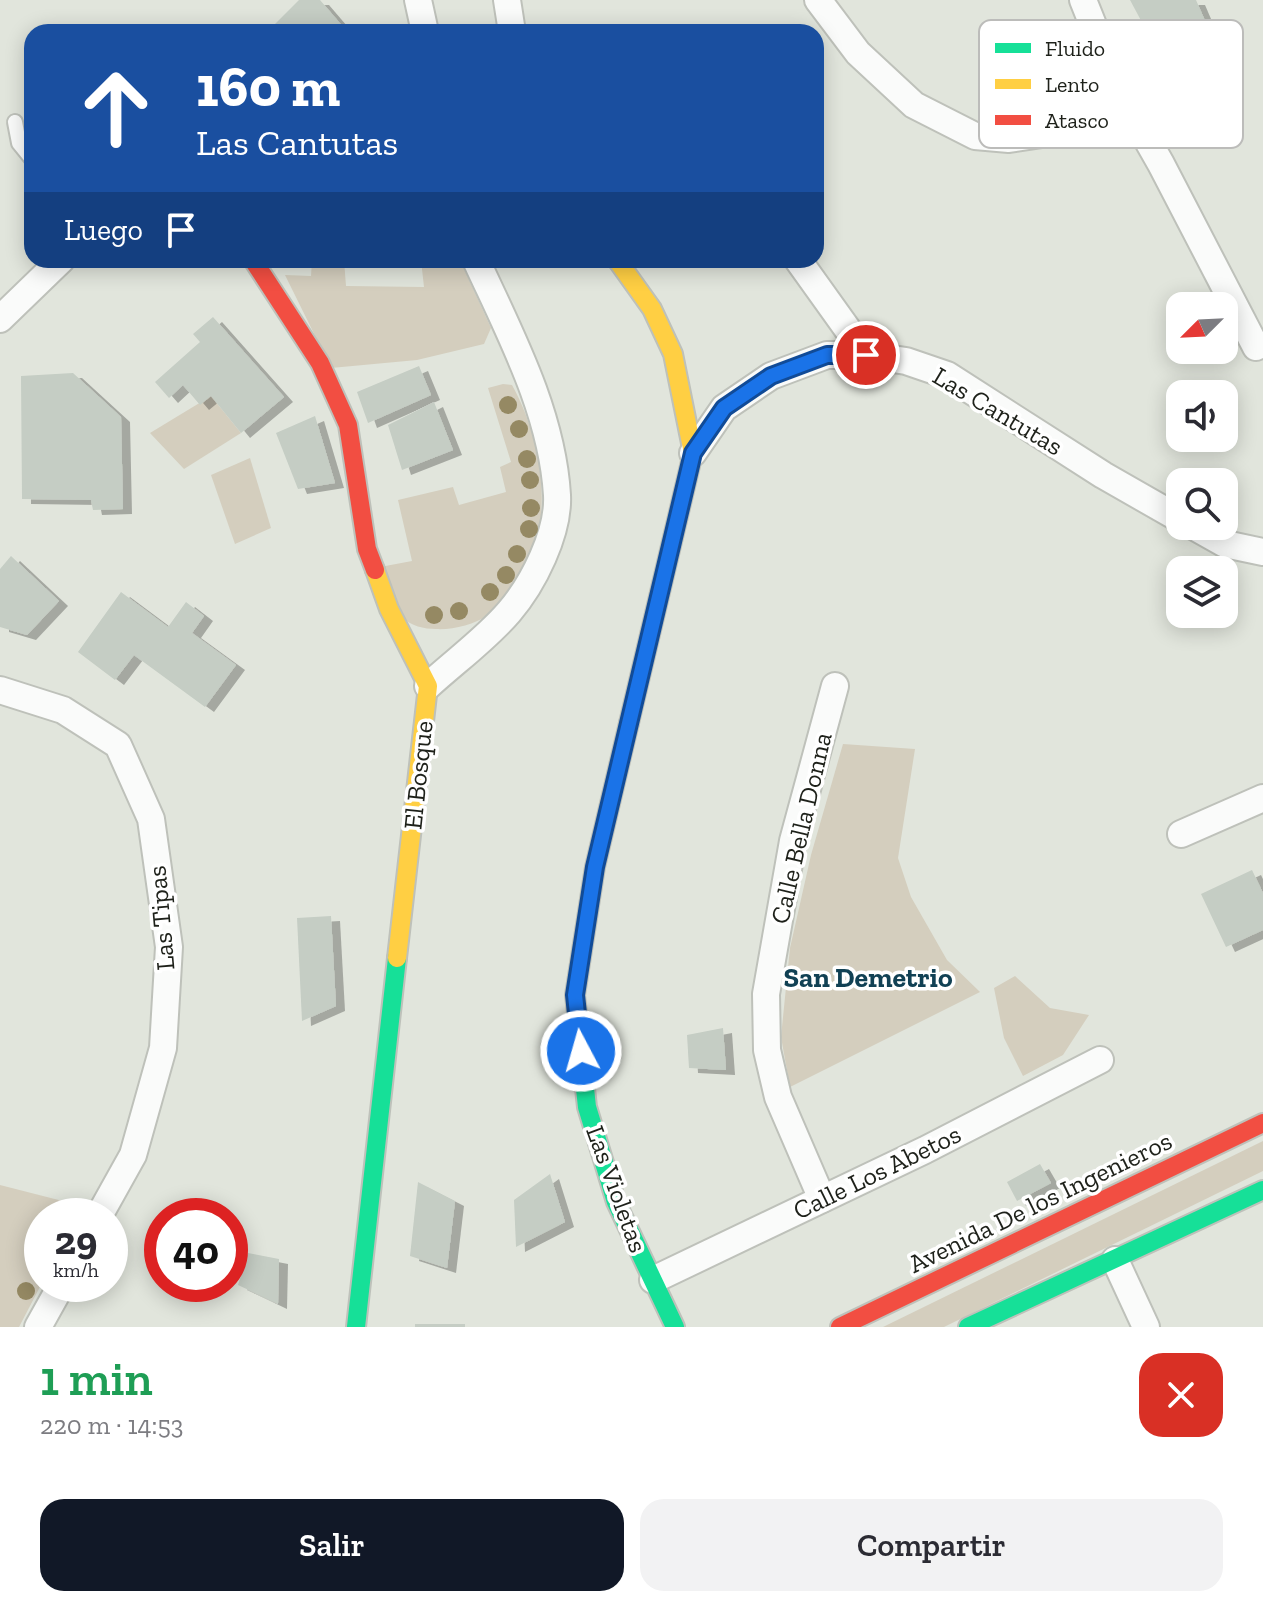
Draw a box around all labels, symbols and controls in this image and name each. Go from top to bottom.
legend [979,20,1243,148]
text: Fluido [1045,35,1105,62]
text: 160 m [196,53,340,120]
icon: ahead [64,56,168,160]
text: Lento [1045,71,1099,98]
text: Atasco [1045,107,1109,134]
text: Las Cantutas [196,121,398,164]
icon: arrive [159,208,203,252]
text: Luego [64,212,143,248]
north arrow [1166,292,1238,364]
map controls [1166,292,1238,628]
pin [832,321,900,389]
icon: arrive [844,333,888,377]
street label: Las Cantutas [927,360,1069,462]
button: sound [1166,380,1238,452]
button: search [1166,468,1238,540]
button: layers [1166,556,1238,628]
street label: El Bosque [396,719,440,831]
street label: Calle Bella Donna [763,729,839,927]
street label: Las Tipas [140,864,182,972]
district label: San Demetrio [783,961,953,994]
position arrow [539,1009,623,1093]
street label: Calle Los Abetos [788,1118,966,1226]
street label: Las Violetas [579,1121,655,1257]
street label: Avenida De los Ingenieros [903,1124,1177,1280]
speed limit sign: 40 [144,1198,248,1302]
text: 29 [55,1216,97,1264]
text: km/h [53,1258,99,1282]
text: 1 min [40,1350,153,1407]
button: close [1139,1353,1223,1437]
text: 220 m · 14:53 [40,1409,183,1441]
button: Salir [40,1499,624,1591]
button: Compartir [640,1499,1223,1591]

